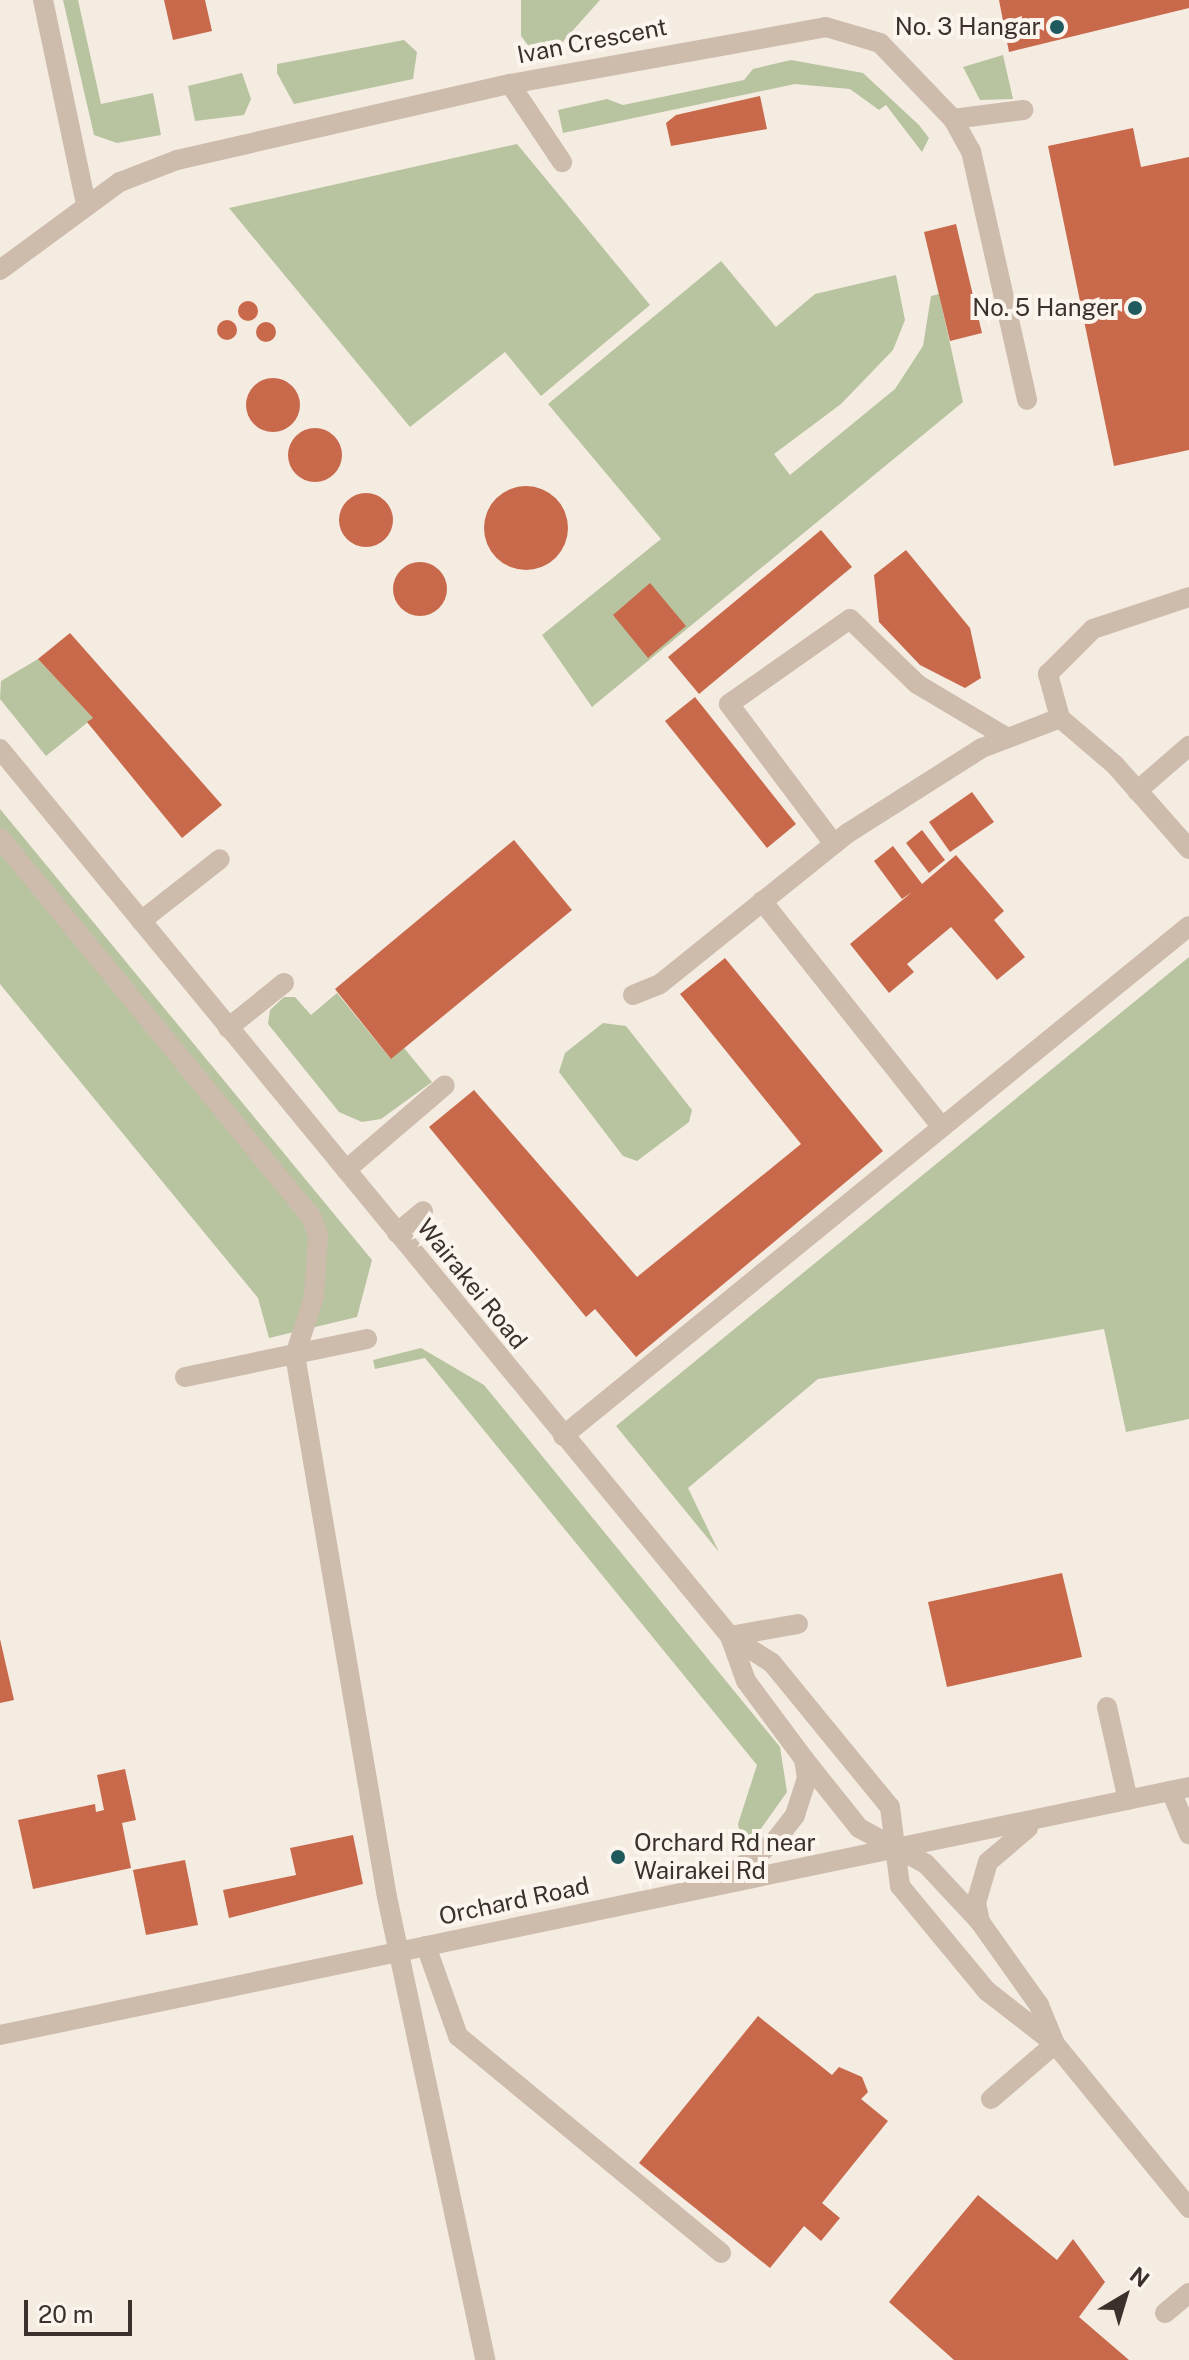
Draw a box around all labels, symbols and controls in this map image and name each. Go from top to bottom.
street label: Ivan Crescent [515,12,669,70]
place label: No. 3 Hangar [895,13,1041,41]
marker: No. 3 Hangar [1048,18,1066,36]
place label: No. 5 Hanger [972,294,1119,322]
marker: No. 5 Hanger [1126,299,1144,317]
street label: Wairakei Road [411,1213,533,1355]
place label: Orchard Rd near Wairakei Rd [634,1829,816,1885]
marker: Orchard Rd near Wairakei Rd [609,1848,627,1866]
street label: Orchard Road [436,1871,592,1931]
north arrow [1085,2256,1165,2336]
text: N [1125,2262,1155,2293]
scale bar [28,2284,136,2334]
text: 20 m [38,2300,94,2328]

